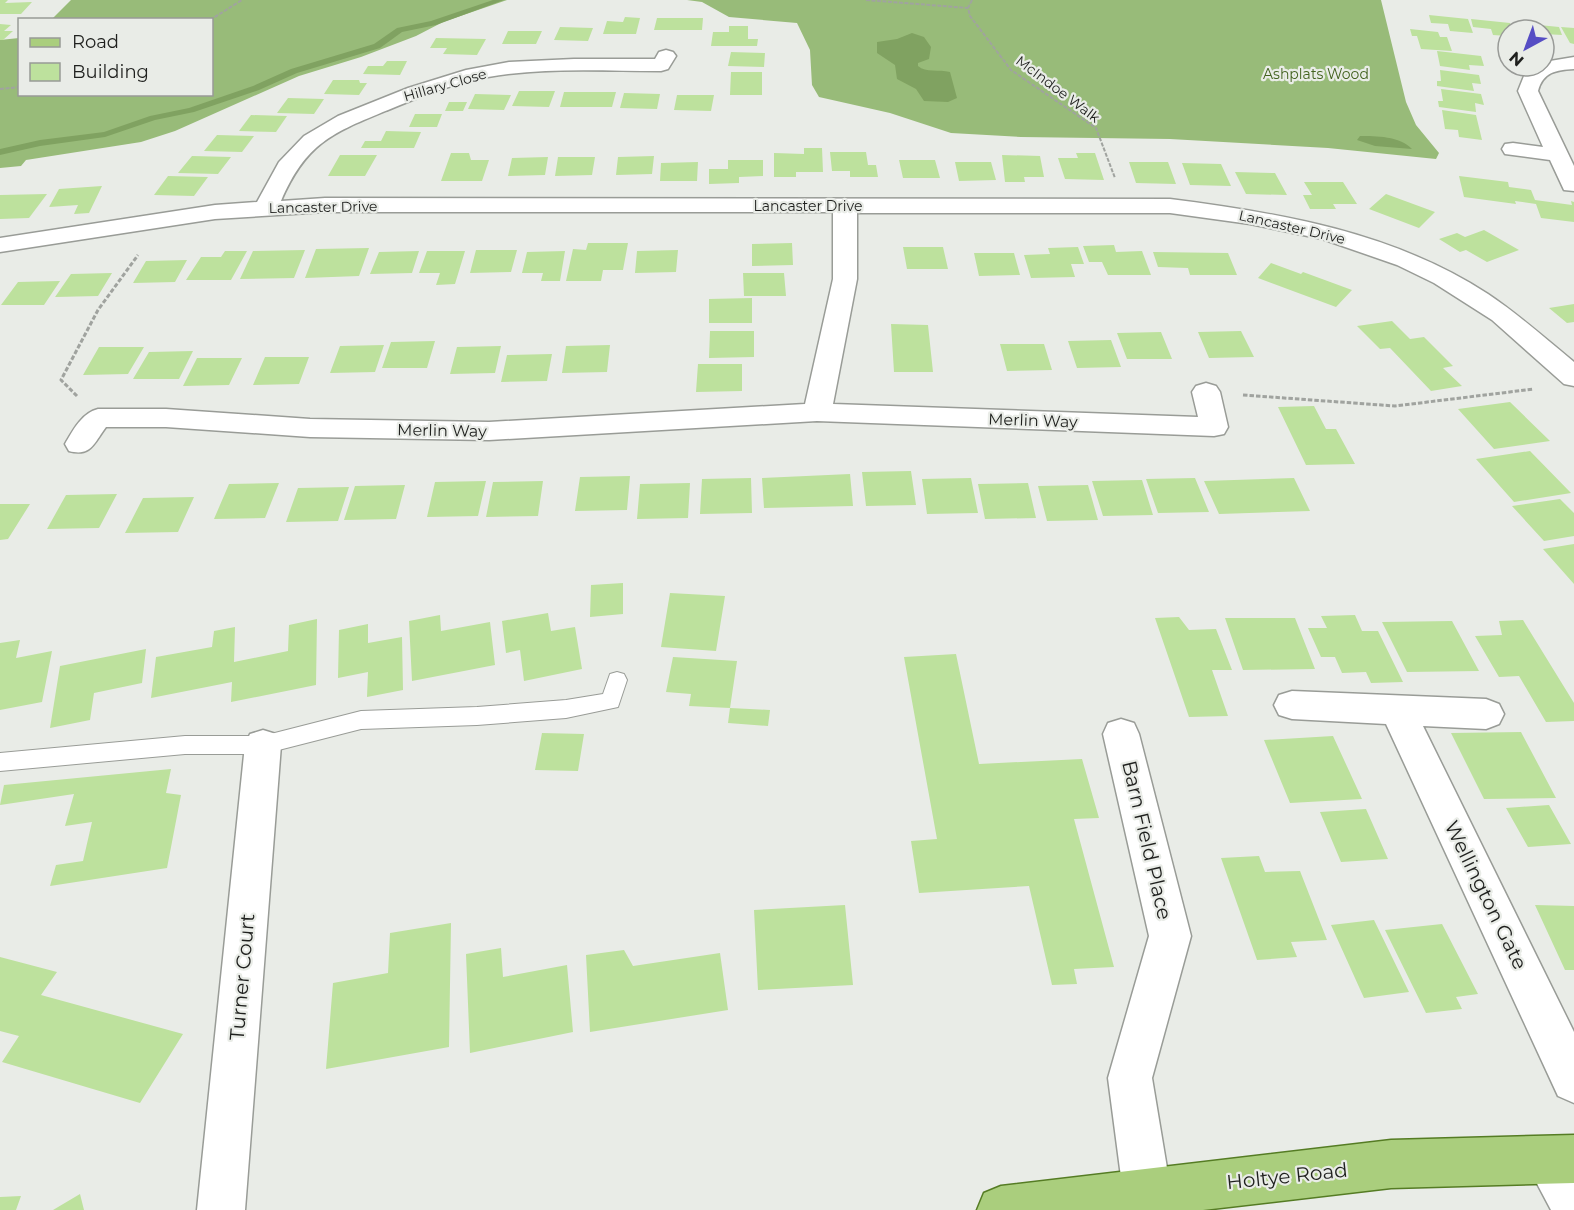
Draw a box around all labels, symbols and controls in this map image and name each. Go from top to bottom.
legend [18,18,213,96]
north arrow [1496,18,1556,78]
text: Road [72,31,119,53]
text: N [1505,48,1528,70]
street label: McIndoe Walk [1012,52,1104,127]
text: Building [72,61,149,83]
street label: Hillary Close [401,65,489,105]
park label: Ashplats Wood [1263,65,1369,83]
street label: Lancaster Drive [268,197,378,217]
street label: Lancaster Drive [754,197,862,215]
street label: Lancaster Drive [1237,206,1347,248]
street label: Merlin Way [988,409,1078,432]
street label: Merlin Way [397,420,487,441]
street label: Barn Field Place [1117,758,1177,922]
street label: Wellington Gate [1440,817,1532,973]
street label: Turner Court [224,912,260,1042]
street label: Holtye Road [1225,1158,1349,1194]

